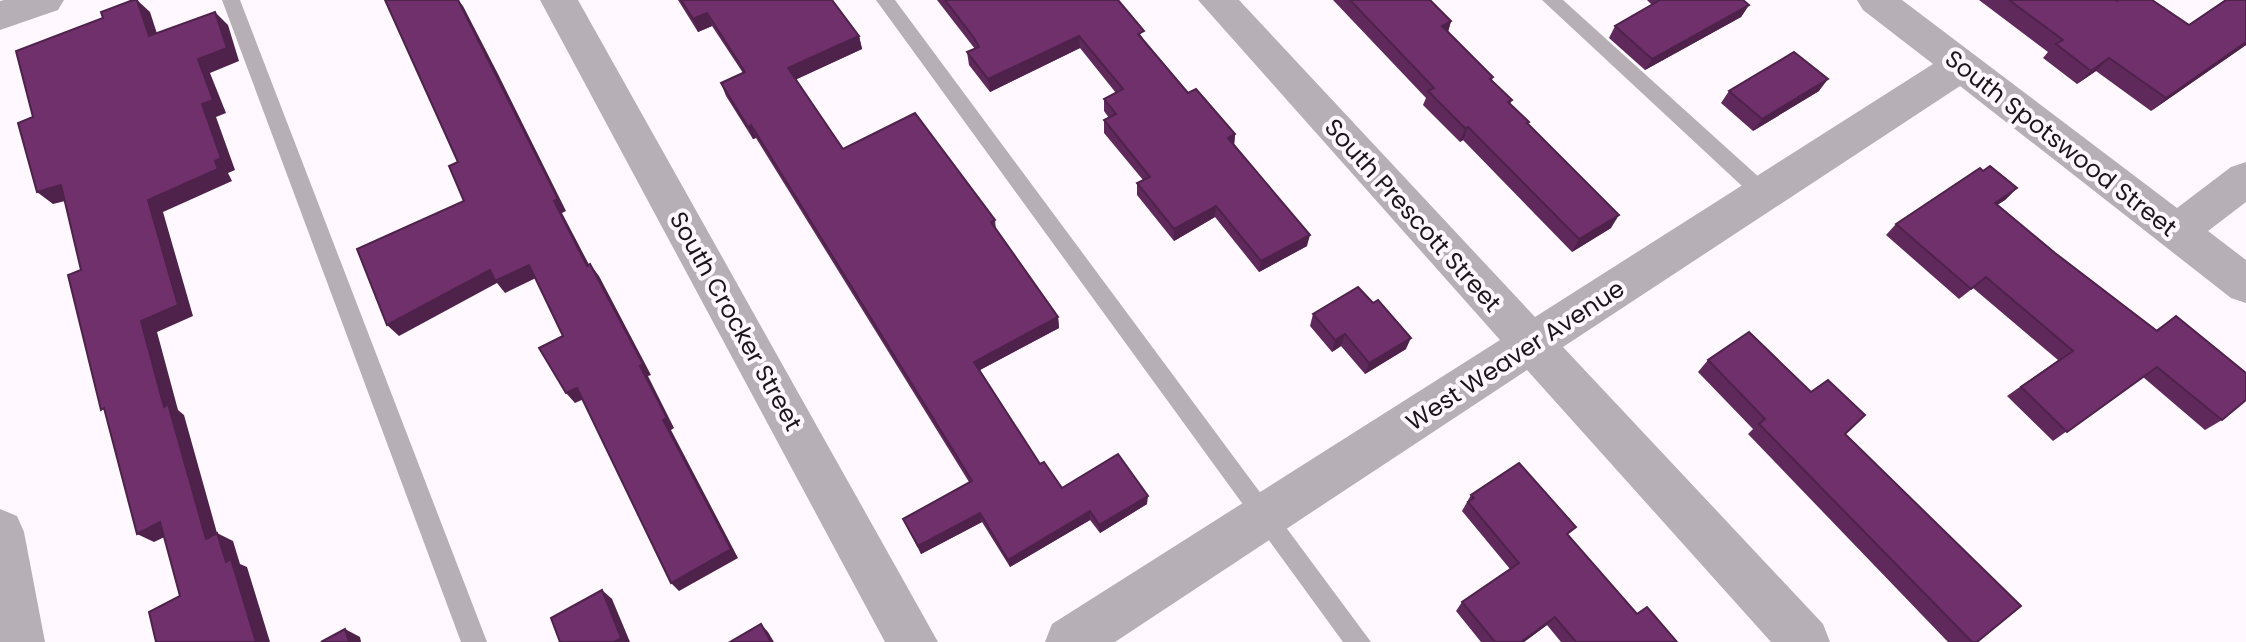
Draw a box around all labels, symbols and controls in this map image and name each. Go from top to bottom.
street label: South Spotswood Street [1938,42,2184,244]
street label: South Prescott Street [1317,111,1509,319]
street label: South Crocker Street [662,206,810,436]
street label: West Weaver Avenue [1399,272,1631,438]

